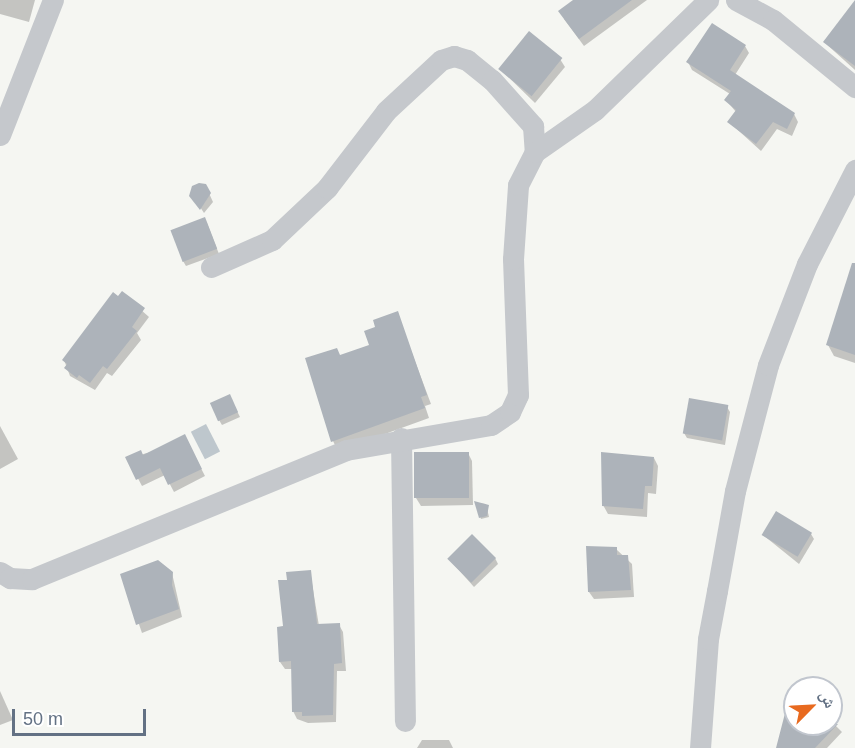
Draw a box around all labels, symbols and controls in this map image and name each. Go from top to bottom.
north arrow [783,676,843,736]
text: ش [817,688,839,710]
scale bar [15,697,148,735]
text: 50 m [23,709,63,729]

